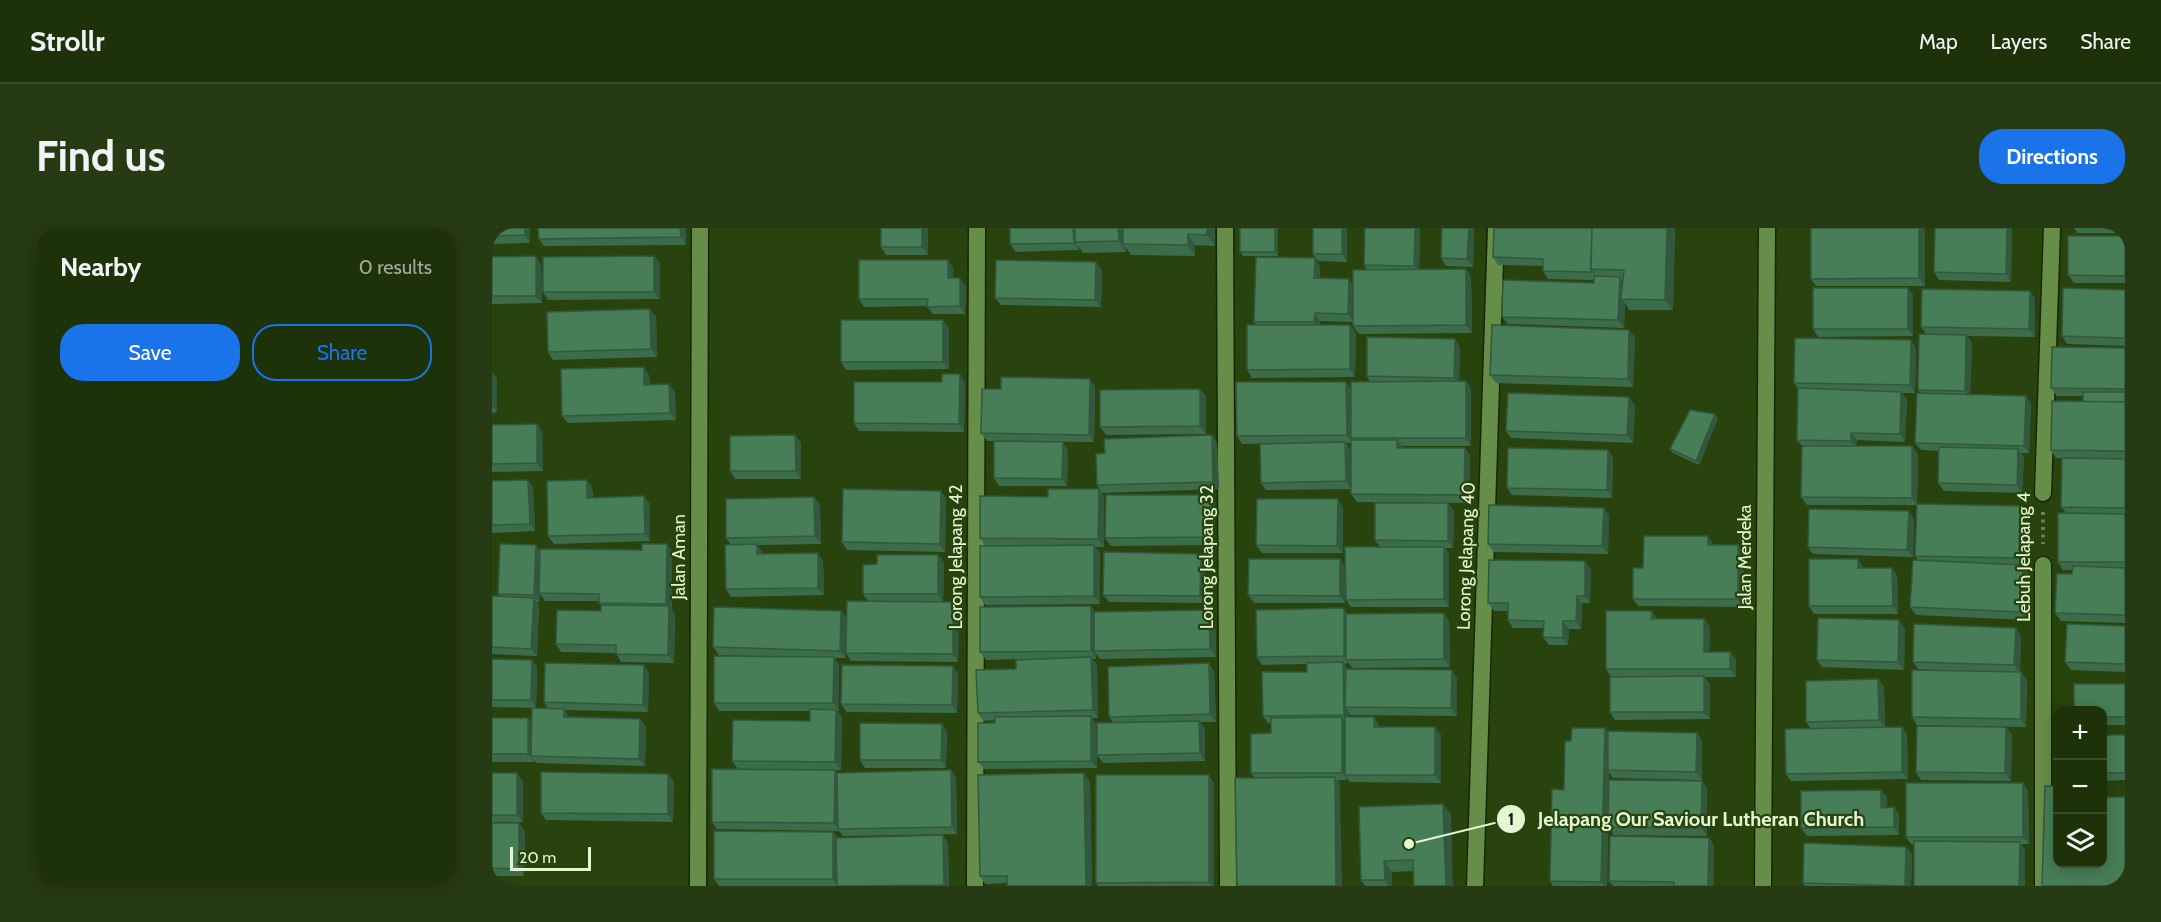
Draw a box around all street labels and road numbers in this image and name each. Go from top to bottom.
street label: Lorong Jelapang 40 [1452,481,1480,631]
street label: Lorong Jelapang 42 [945,484,967,630]
street label: Lorong Jelapang 32 [1196,485,1218,629]
street label: Lebuh Jelapang 4 [2013,492,2035,622]
street label: Jalan Merdeka [1734,504,1756,610]
street label: Jalan Aman [668,514,690,601]

